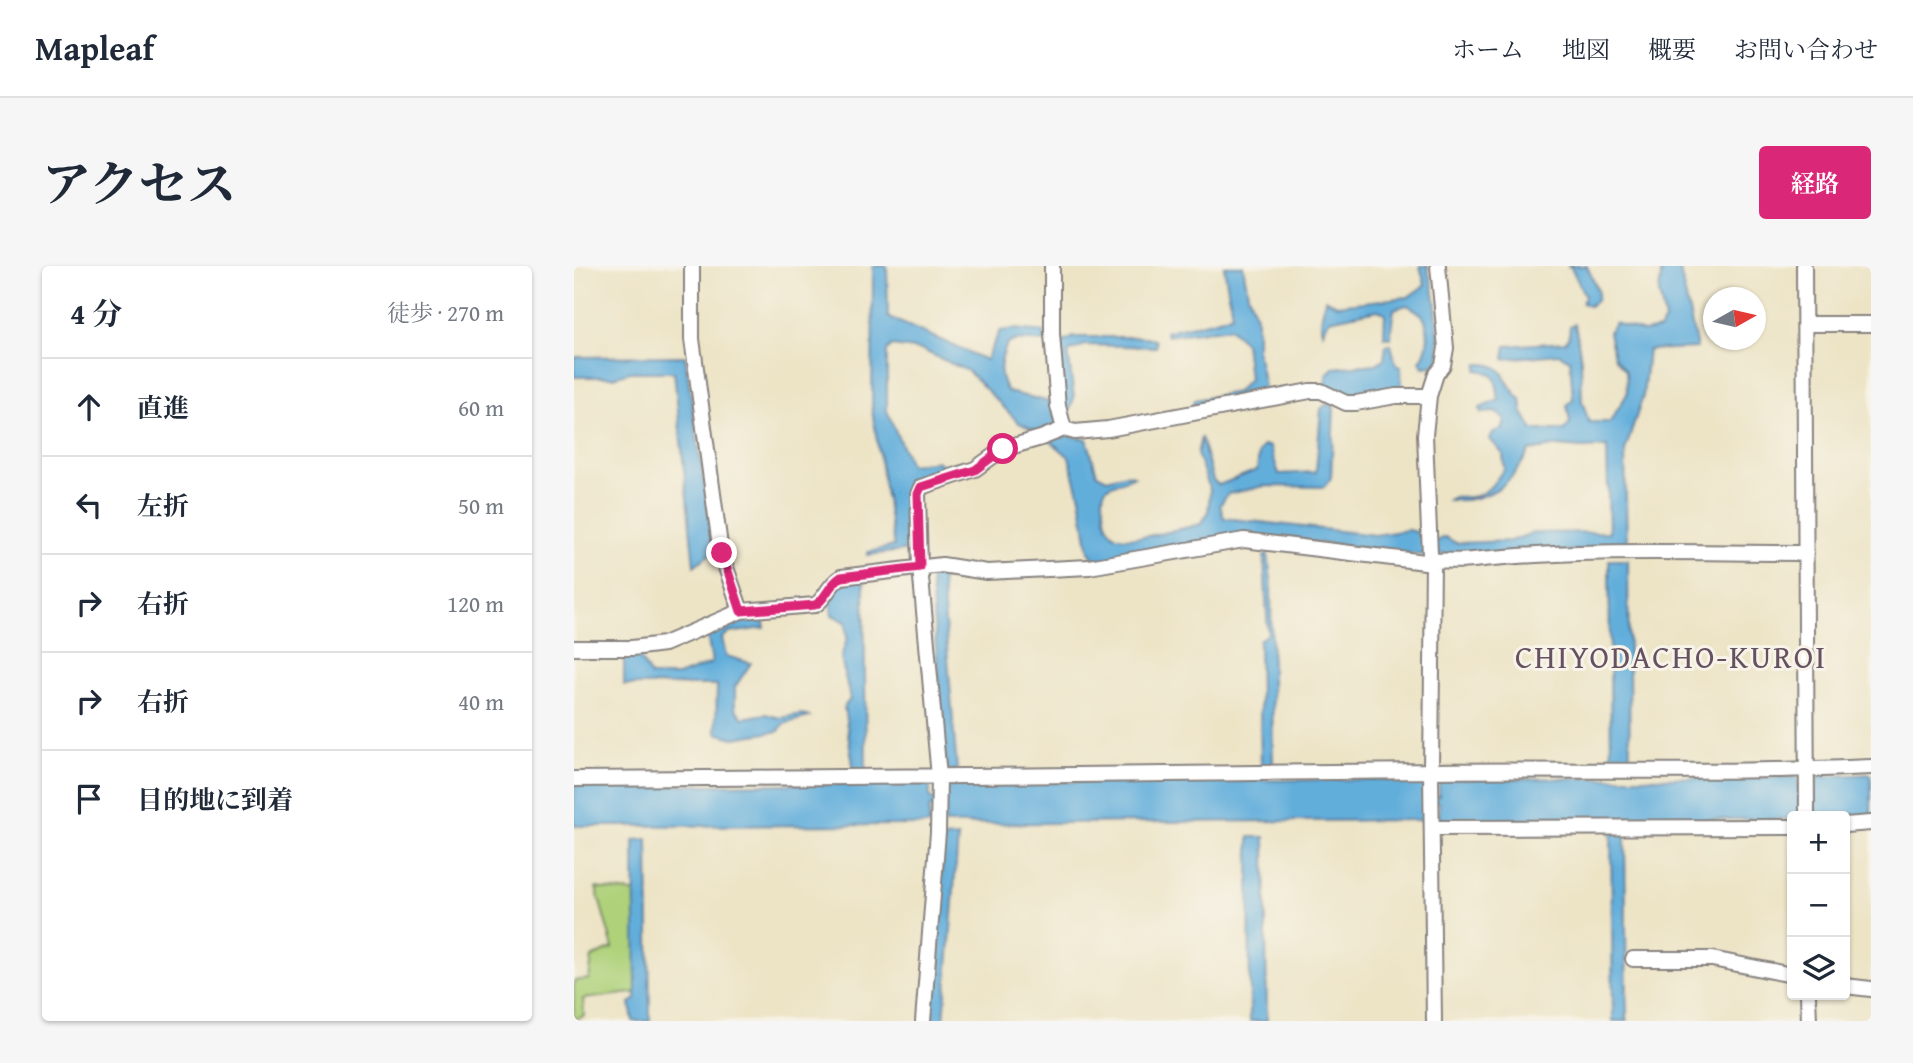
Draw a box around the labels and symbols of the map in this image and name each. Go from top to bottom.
north arrow [1703,287,1766,350]
route start [987,433,1018,464]
route end [706,537,737,568]
district label: CHIYODACHO-KUROI [1515,633,1827,680]

